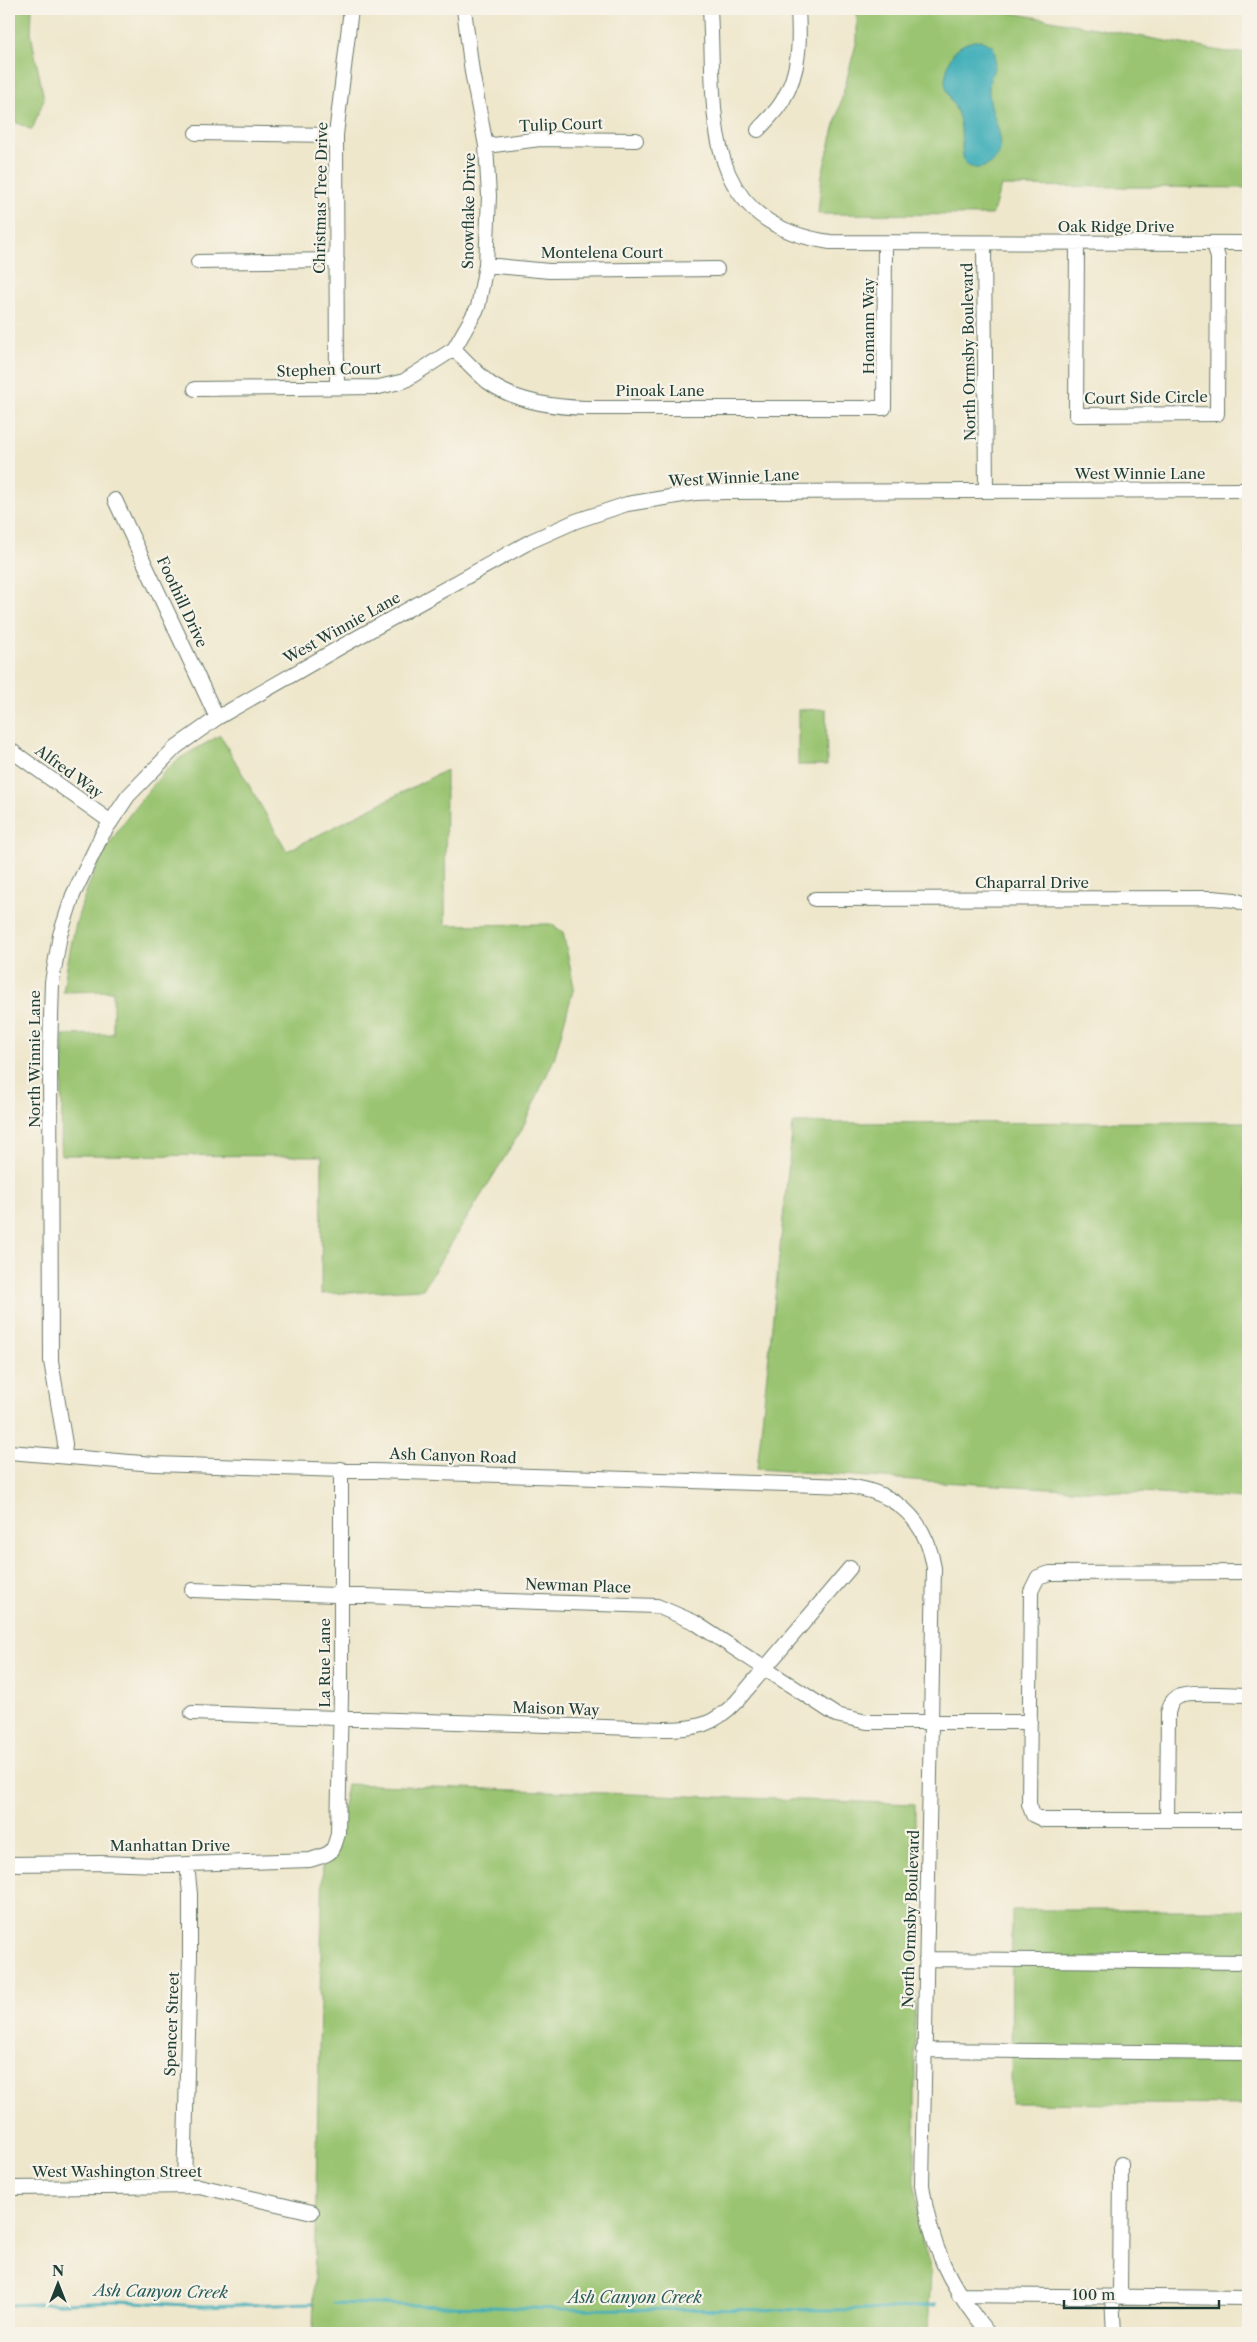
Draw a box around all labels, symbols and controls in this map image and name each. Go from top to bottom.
street label: Tulip Court [519,114,604,135]
street label: Christmas Tree Drive [310,122,331,274]
street label: Snowflake Drive [458,153,479,269]
street label: Oak Ridge Drive [1058,217,1174,236]
street label: Montelena Court [541,243,664,262]
street label: North Ormsby Boulevard [957,263,980,441]
street label: Homann Way [859,277,878,374]
street label: Stephen Court [276,358,382,381]
street label: Pinoak Lane [616,381,704,400]
street label: Court Side Circle [1084,387,1208,408]
street label: West Winnie Lane [1074,464,1205,483]
street label: West Winnie Lane [667,465,800,490]
street label: Foothill Drive [153,553,212,651]
street label: West Winnie Lane [279,588,404,668]
street label: Alfred Way [31,740,107,803]
street label: Chaparral Drive [975,873,1089,892]
street label: North Winnie Lane [25,990,44,1128]
street label: Ash Canyon Road [388,1444,517,1467]
street label: Newman Place [525,1574,632,1597]
street label: La Rue Lane [315,1618,334,1708]
street label: Maison Way [512,1697,600,1720]
street label: North Ormsby Boulevard [898,1829,923,2008]
street label: Manhattan Drive [110,1836,230,1855]
street label: Spencer Street [160,1971,183,2077]
street label: West Washington Street [31,2162,203,2181]
north arrow [32,2260,82,2310]
text: N [52,2262,64,2280]
scale bar [1064,2277,1220,2309]
water label: Ash Canyon Creek [91,2280,229,2302]
text: 100 m [1072,2285,1115,2304]
water label: Ash Canyon Creek [565,2287,703,2307]

